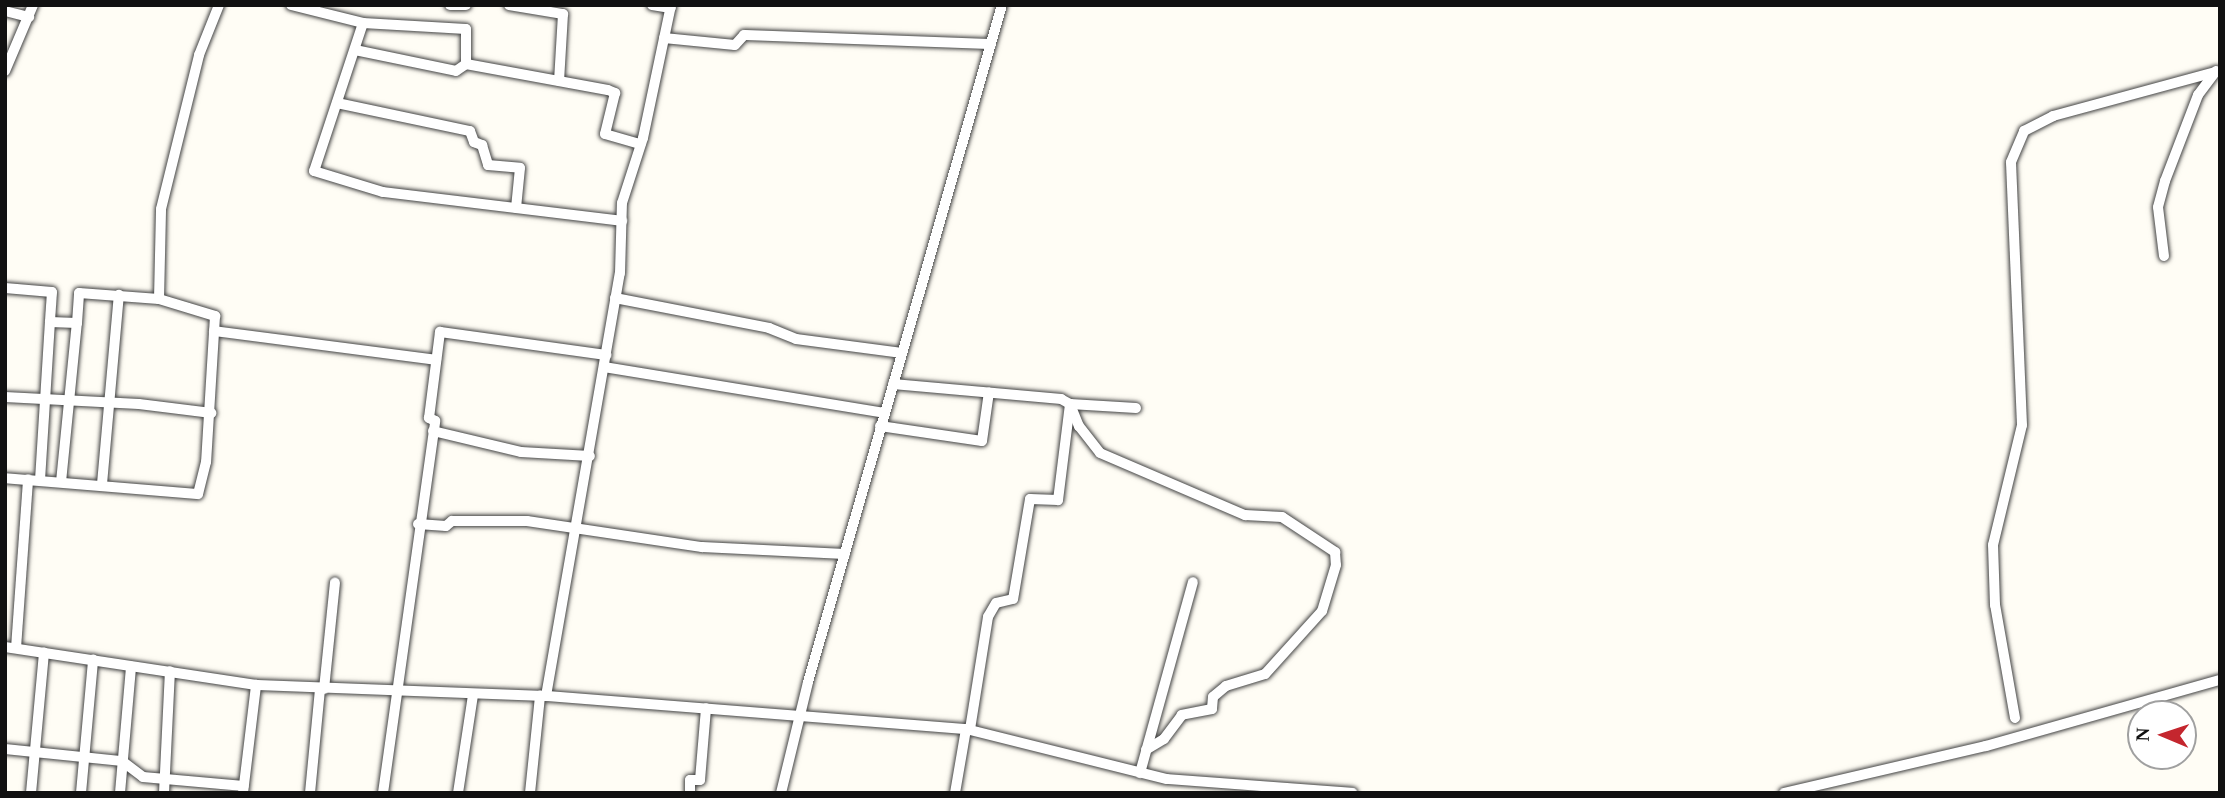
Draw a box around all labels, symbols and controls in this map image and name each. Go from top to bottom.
north arrow [2127,700,2197,770]
text: N [2132,727,2153,742]

